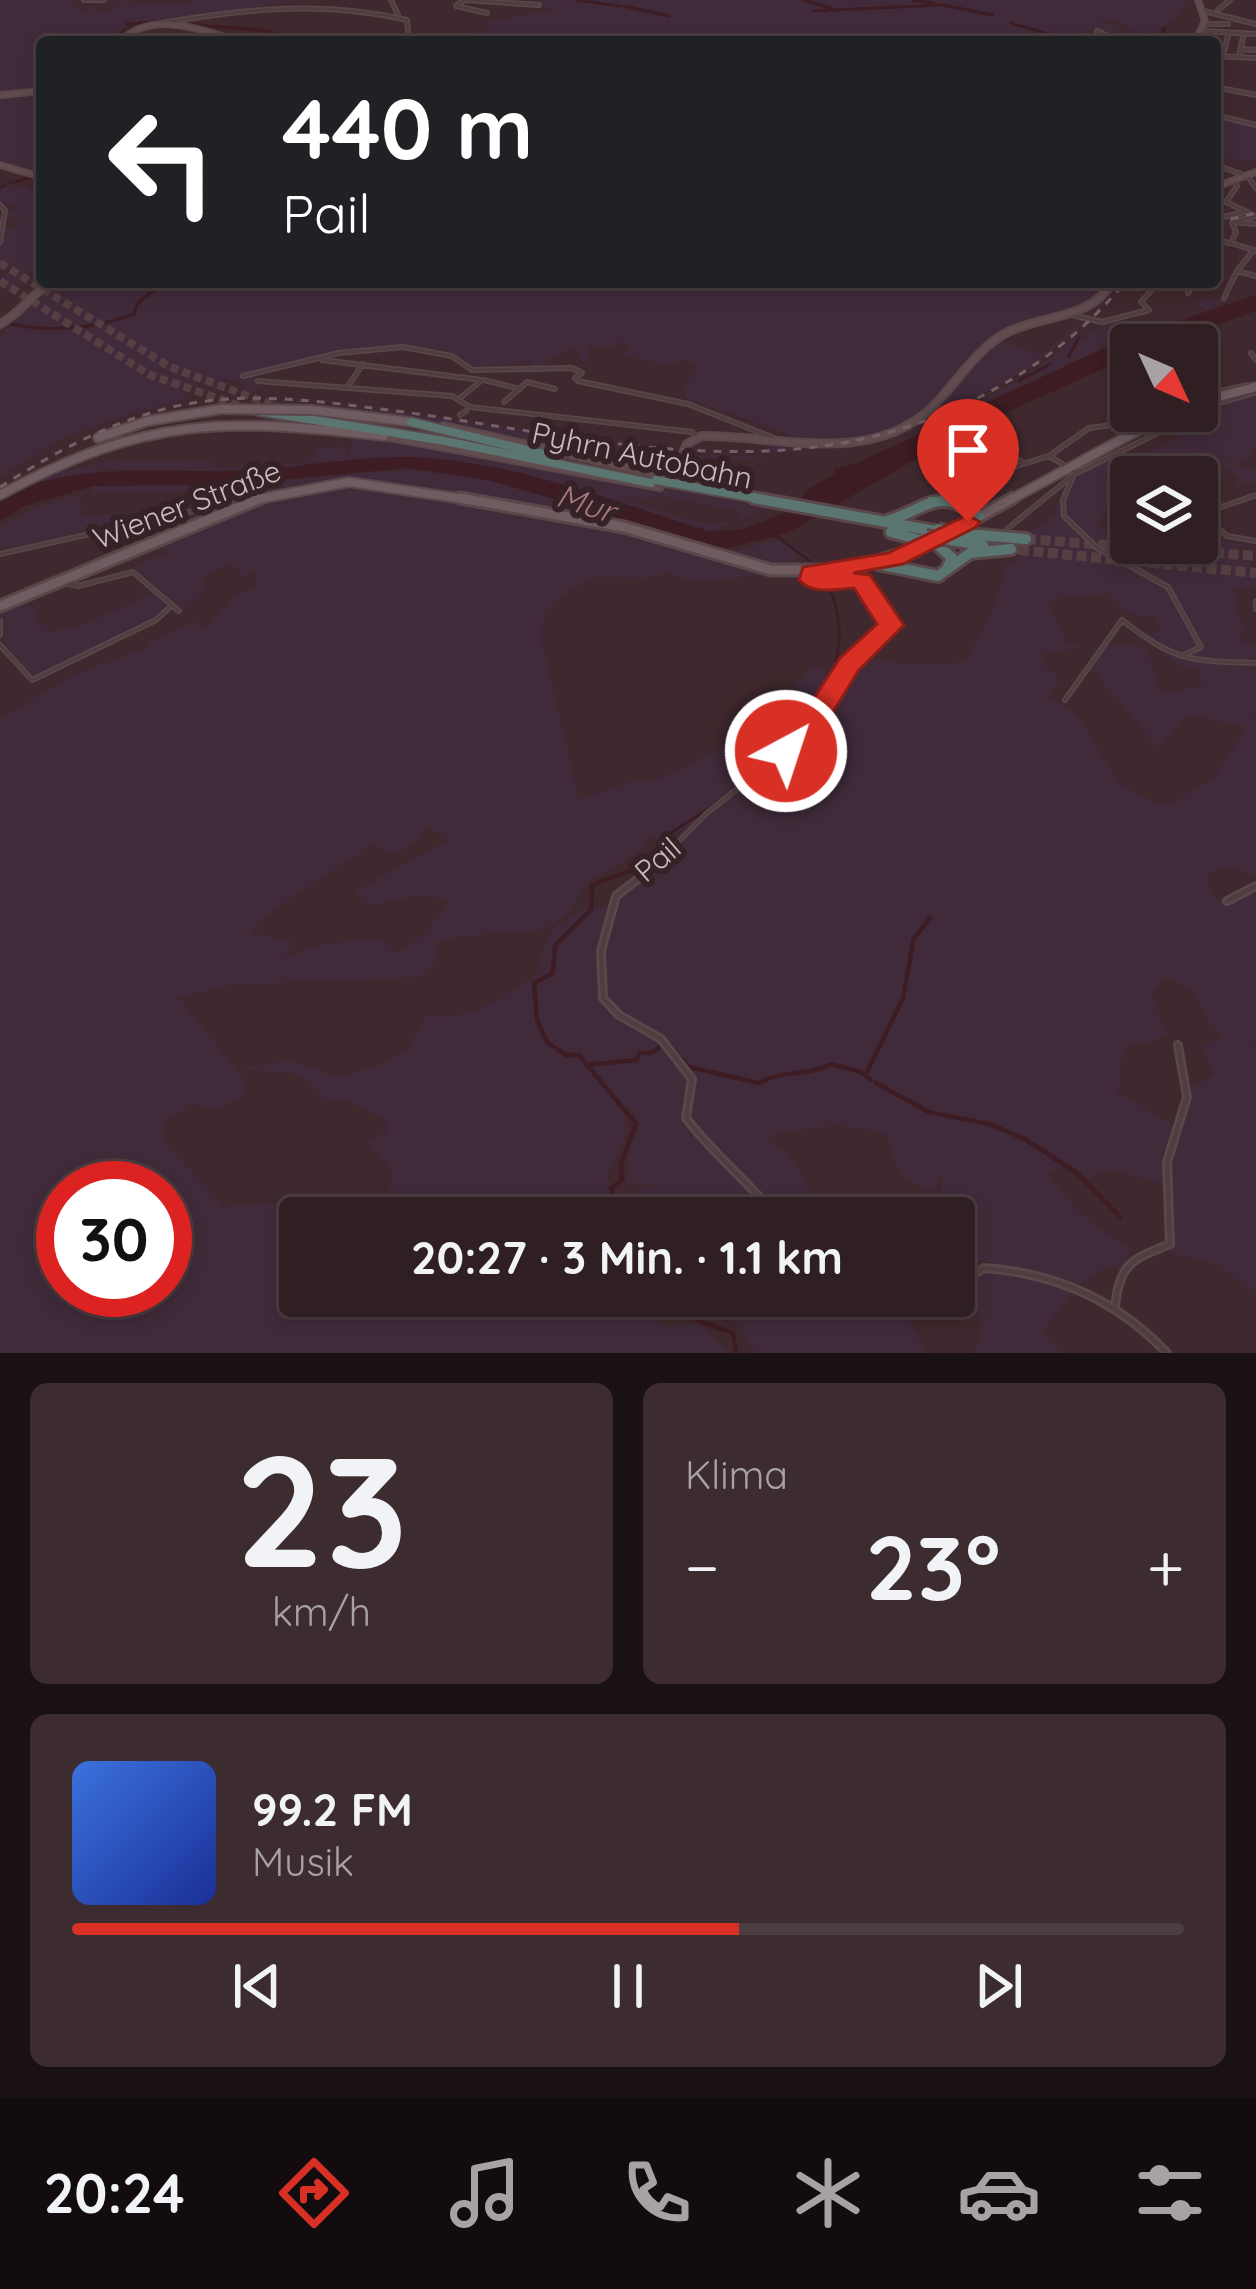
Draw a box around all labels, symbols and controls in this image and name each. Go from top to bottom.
text: 440 m [282,75,533,180]
icon: left [84,84,240,240]
text: Pail [282,179,371,247]
north arrow [1110,324,1218,432]
map controls [1110,324,1218,564]
pin [917,399,1019,522]
street label: Pyhrn Autobahn [529,413,756,497]
icon: arrive [935,417,1001,483]
street label: Wiener Straße [87,451,286,557]
button: layers [1110,456,1218,564]
water label: Mur [552,474,625,532]
position arrow [723,688,849,814]
street label: Pail [626,829,688,890]
speed limit sign: 30 [36,1161,192,1317]
text: 20:27 · 3 Min. · 1.1 km [411,1229,843,1285]
text: 23 [235,1411,408,1606]
text: Klima [685,1450,788,1499]
text: 23° [866,1510,1001,1623]
text: − [685,1525,719,1608]
text: + [1147,1525,1184,1608]
text: km/h [272,1587,371,1636]
text: 99.2 FM [252,1781,413,1837]
text: Musik [252,1837,354,1886]
icon: previous [224,1953,290,2019]
icon: pause [595,1953,661,2019]
icon: next [966,1953,1032,2019]
icon: directions [272,2151,356,2235]
icon: music [443,2151,527,2235]
icon: phone [615,2151,699,2235]
icon: climate [786,2151,870,2235]
icon: car [957,2151,1041,2235]
icon: filters [1128,2151,1212,2235]
text: 20:24 [44,2159,185,2227]

